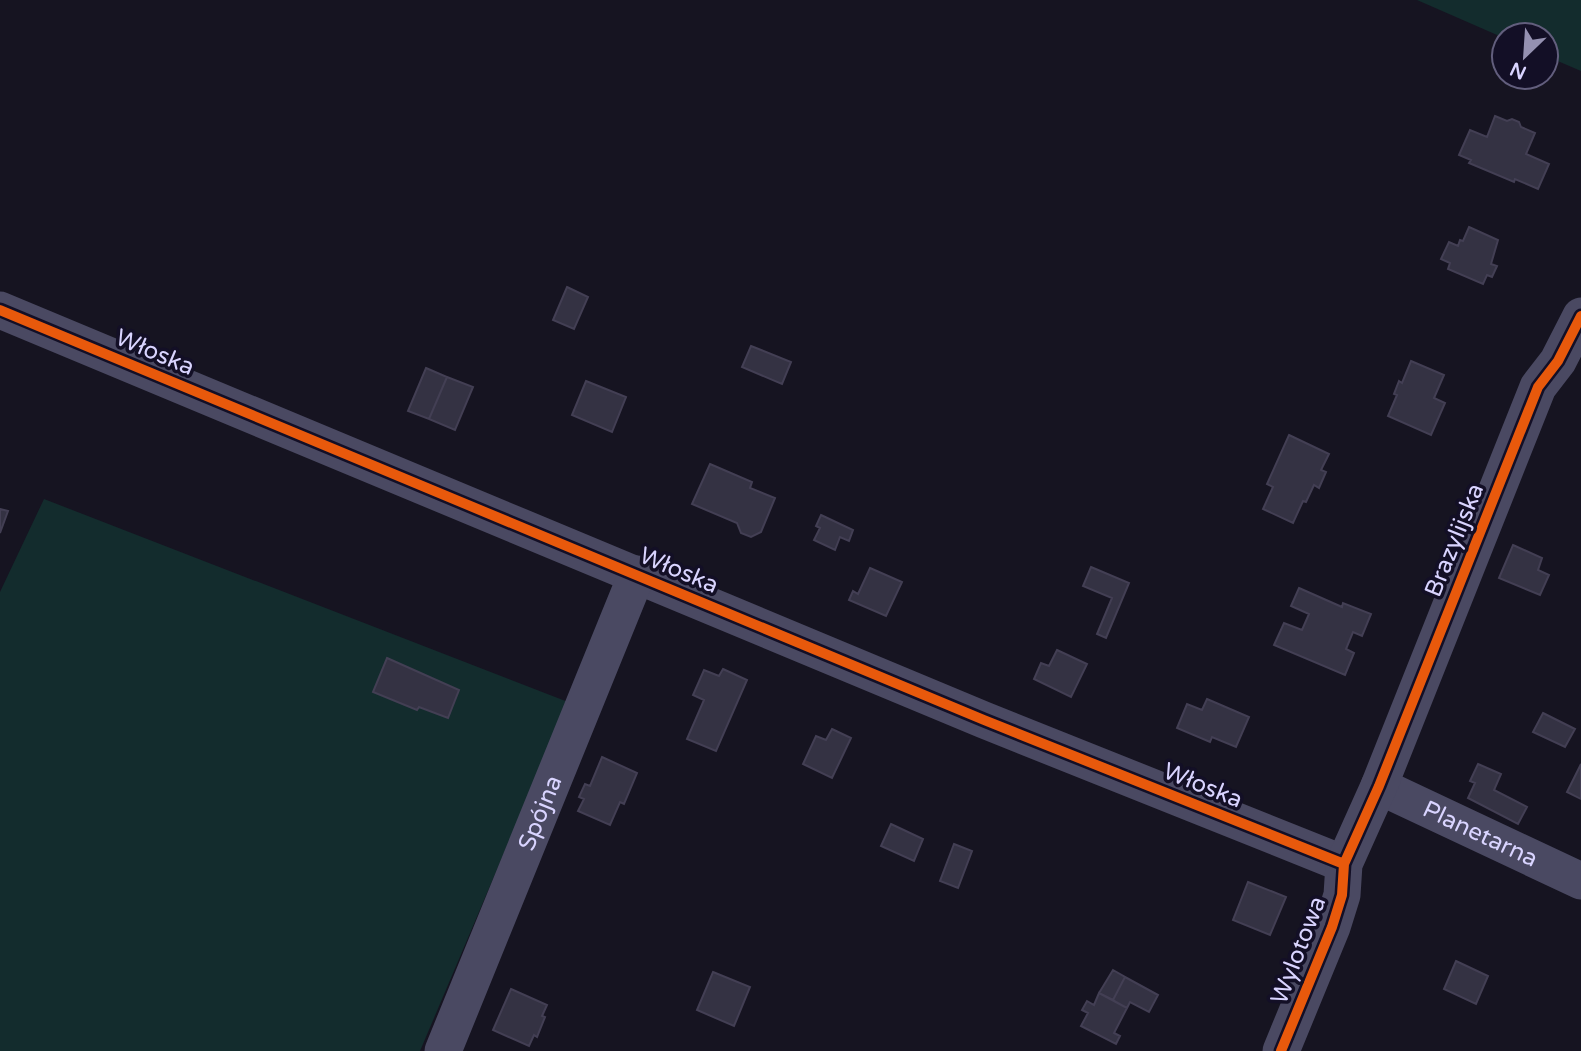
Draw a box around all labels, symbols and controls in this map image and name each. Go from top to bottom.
north arrow [1490,21,1560,91]
text: N [1507,57,1530,84]
street label: Włoska [111,323,199,382]
street label: Brazylijska [1419,479,1490,601]
street label: Włoska [635,541,723,600]
street label: Włoska [1159,756,1247,814]
street label: Spójna [512,771,569,855]
street label: Planetarna [1418,795,1542,874]
street label: Wylotowa [1265,892,1332,1008]

